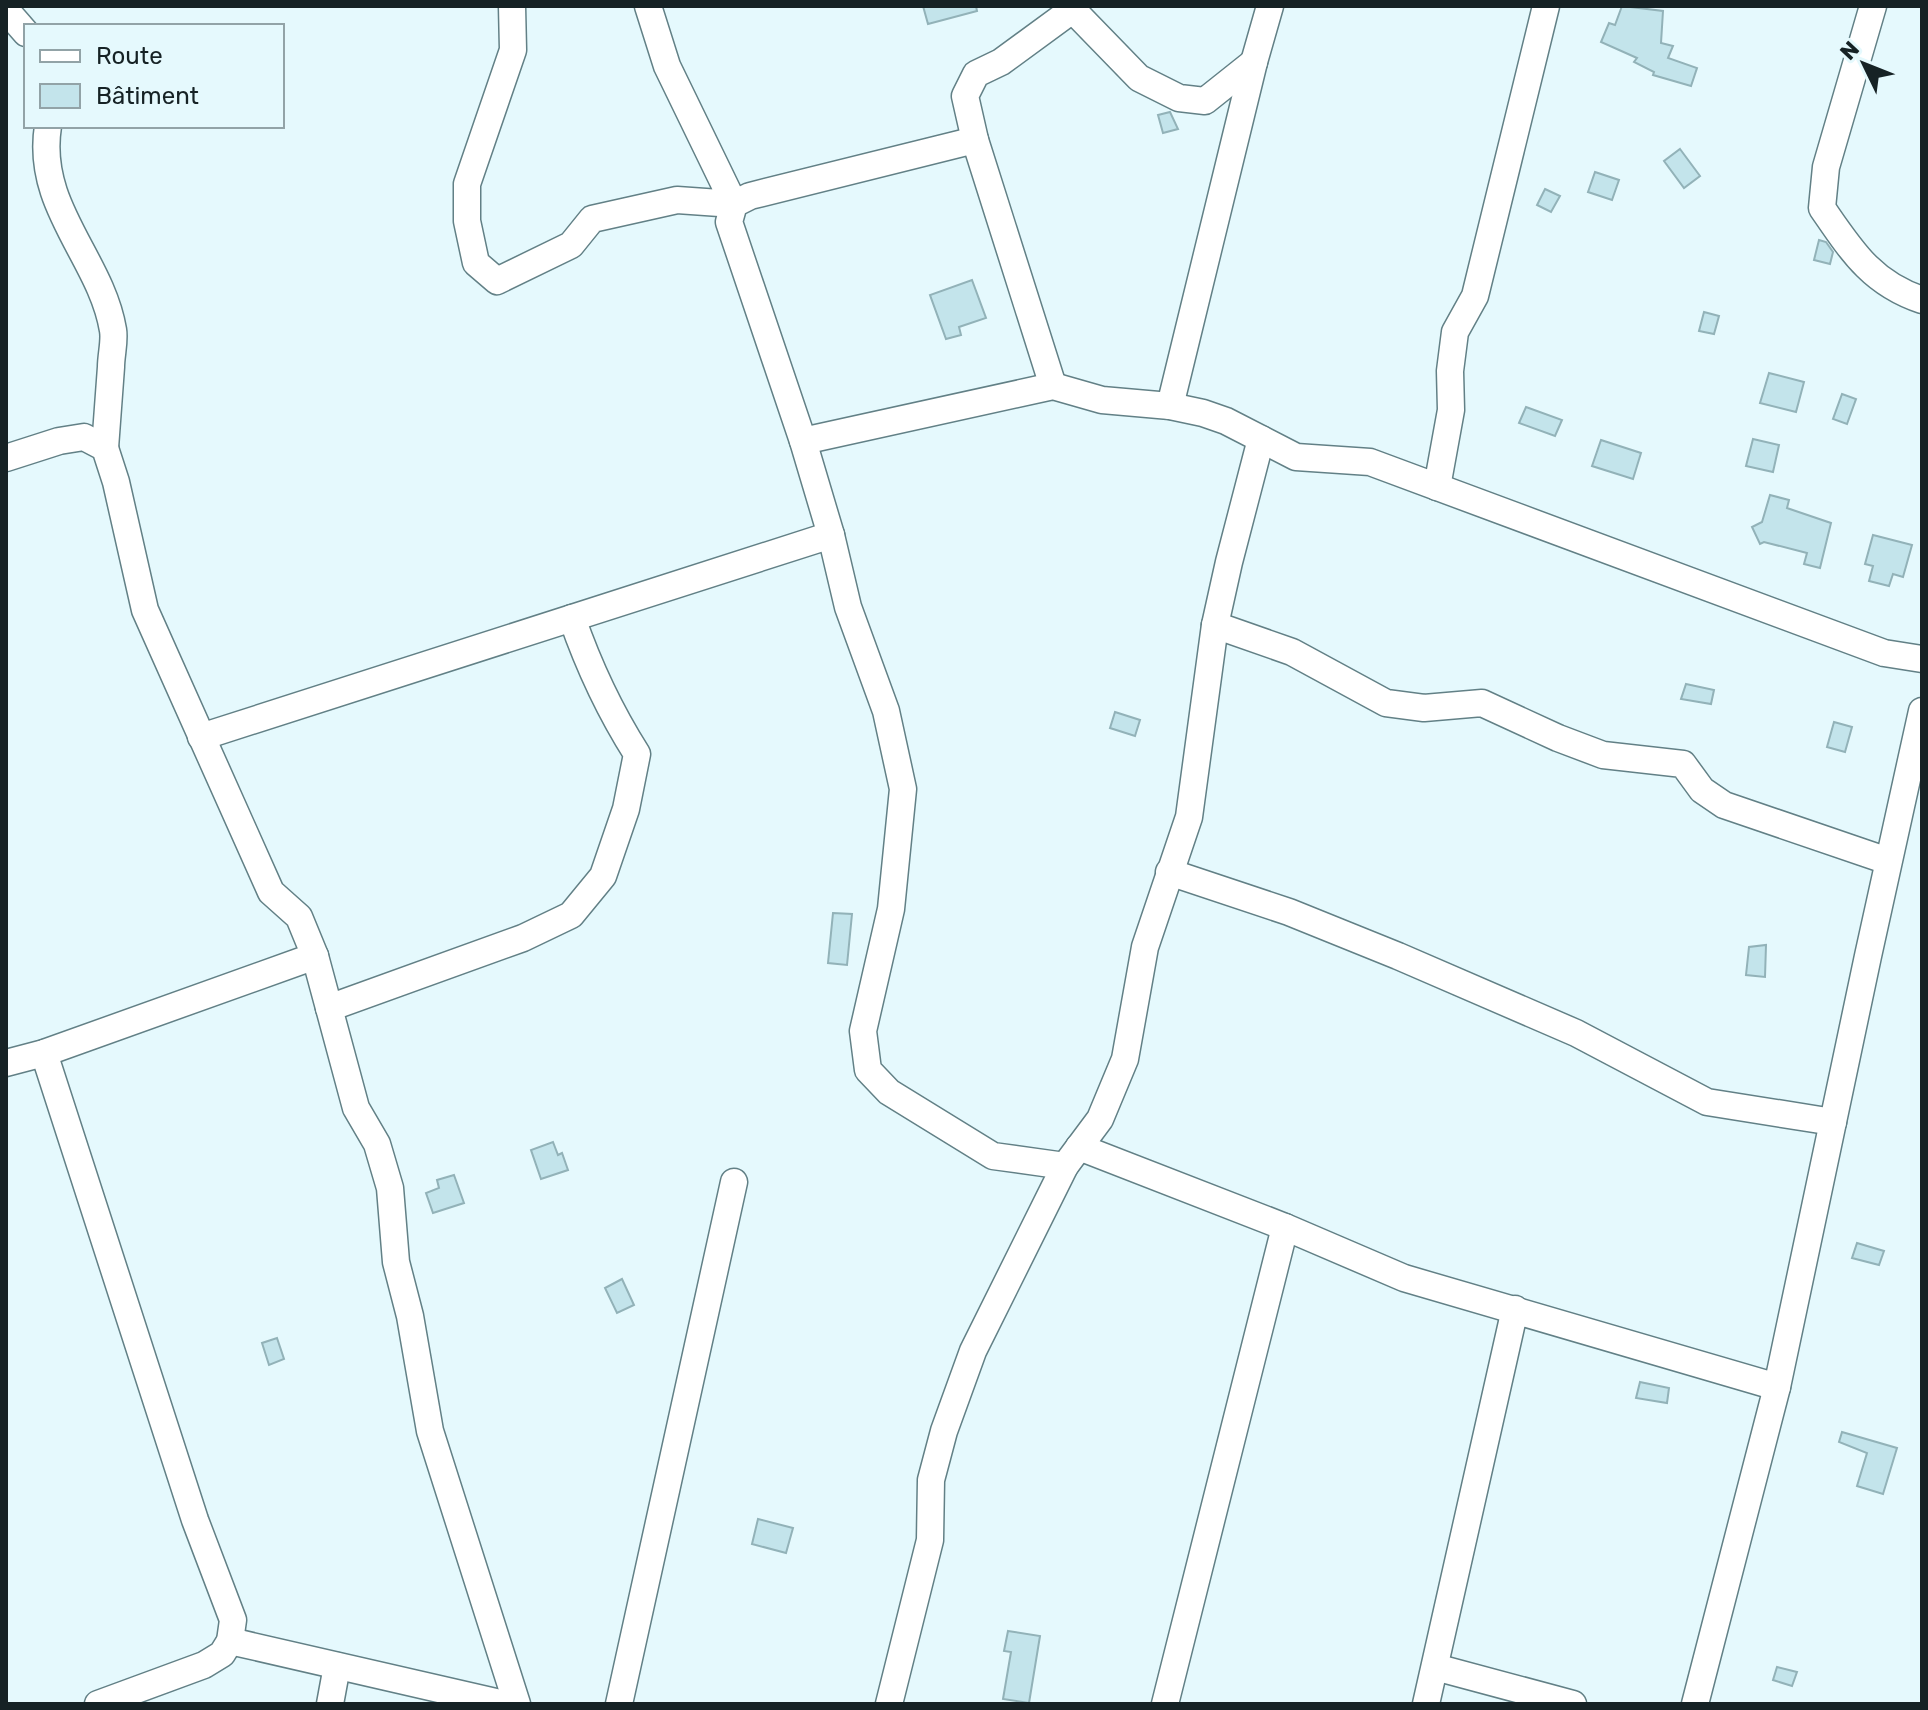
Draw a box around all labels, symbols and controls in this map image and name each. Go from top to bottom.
legend [24,24,284,128]
north arrow [1824,24,1904,104]
text: N [1834,36,1865,66]
text: Route [96,42,163,70]
text: Bâtiment [96,82,199,110]

